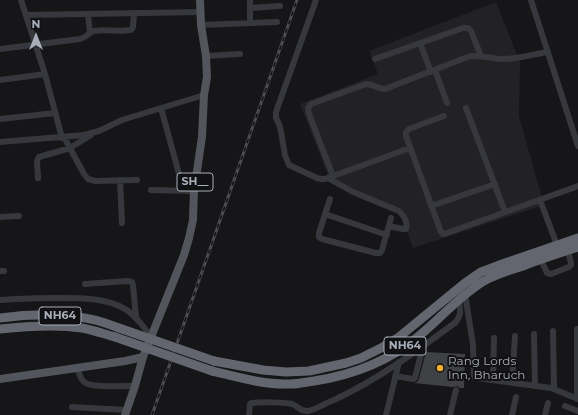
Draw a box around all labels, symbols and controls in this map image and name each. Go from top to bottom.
north arrow [16,16,56,56]
text: N [32,17,40,31]
road number: SH__ [177,173,213,191]
road number: NH64 [39,307,81,325]
road number: NH64 [384,337,426,355]
place label: Rang Lords Inn, Bharuch [448,354,525,382]
marker: Rang Lords Inn, Bharuch [435,363,445,373]

